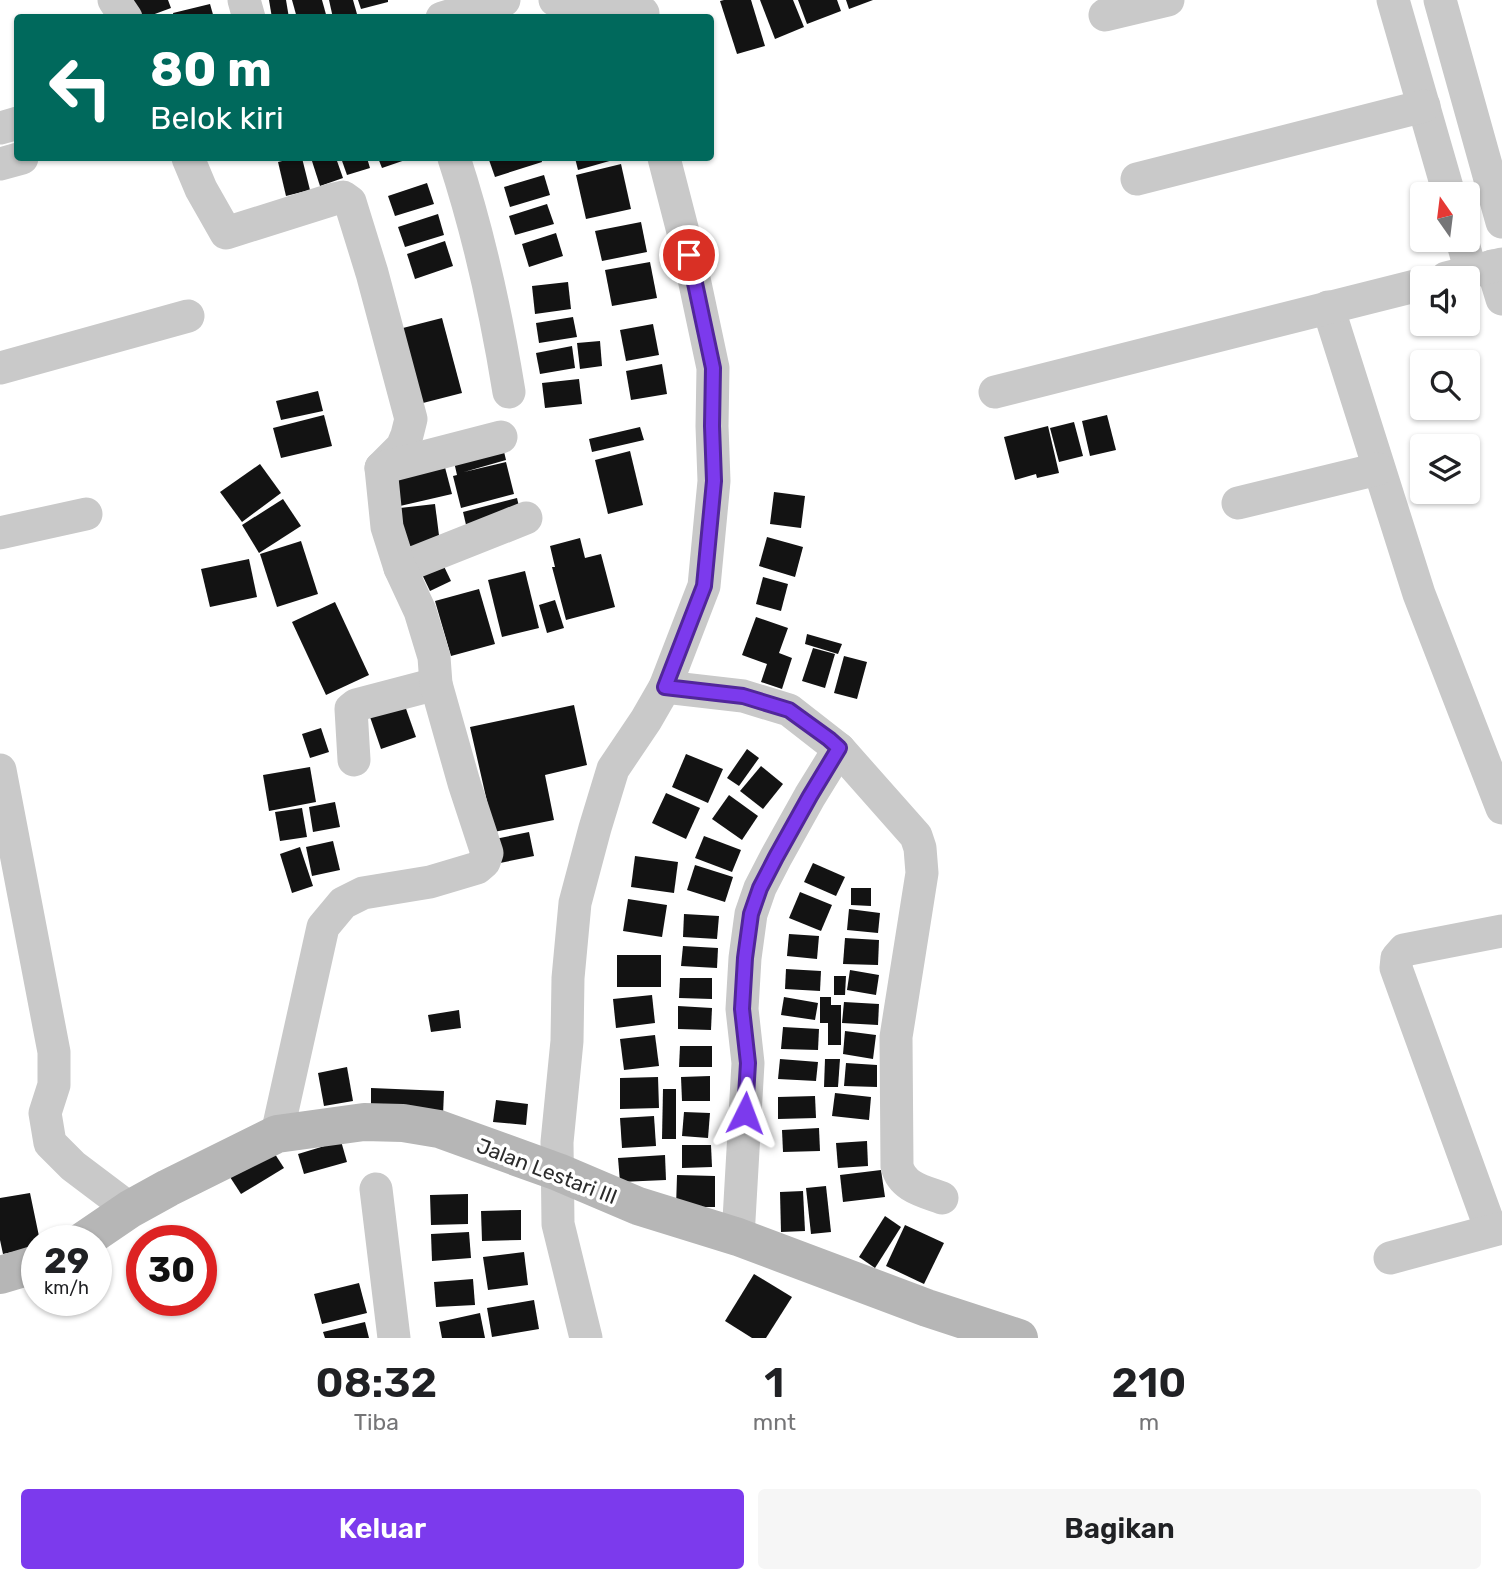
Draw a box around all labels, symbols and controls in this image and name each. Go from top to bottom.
text: 80 m [150,40,272,98]
icon: left [35,42,126,133]
text: Belok kiri [150,99,284,137]
north arrow [1410,182,1480,252]
map controls [1410,182,1480,504]
pin [659,225,719,285]
icon: arrive [670,236,708,274]
button: sound [1410,266,1480,336]
button: search [1410,350,1480,420]
button: layers [1410,434,1480,504]
position arrow [708,1076,782,1150]
street label: Jalan Lestari III [473,1133,621,1209]
speed limit sign: 30 [126,1225,217,1316]
text: 29 [44,1240,89,1282]
text: km/h [44,1277,89,1299]
text: 08:32 [316,1358,437,1408]
text: 1 [764,1358,784,1408]
text: 210 [1112,1358,1186,1408]
text: Tiba [354,1408,399,1436]
text: mnt [753,1408,796,1436]
text: m [1139,1408,1159,1436]
button: Keluar [21,1489,744,1569]
button: Bagikan [758,1489,1481,1569]

